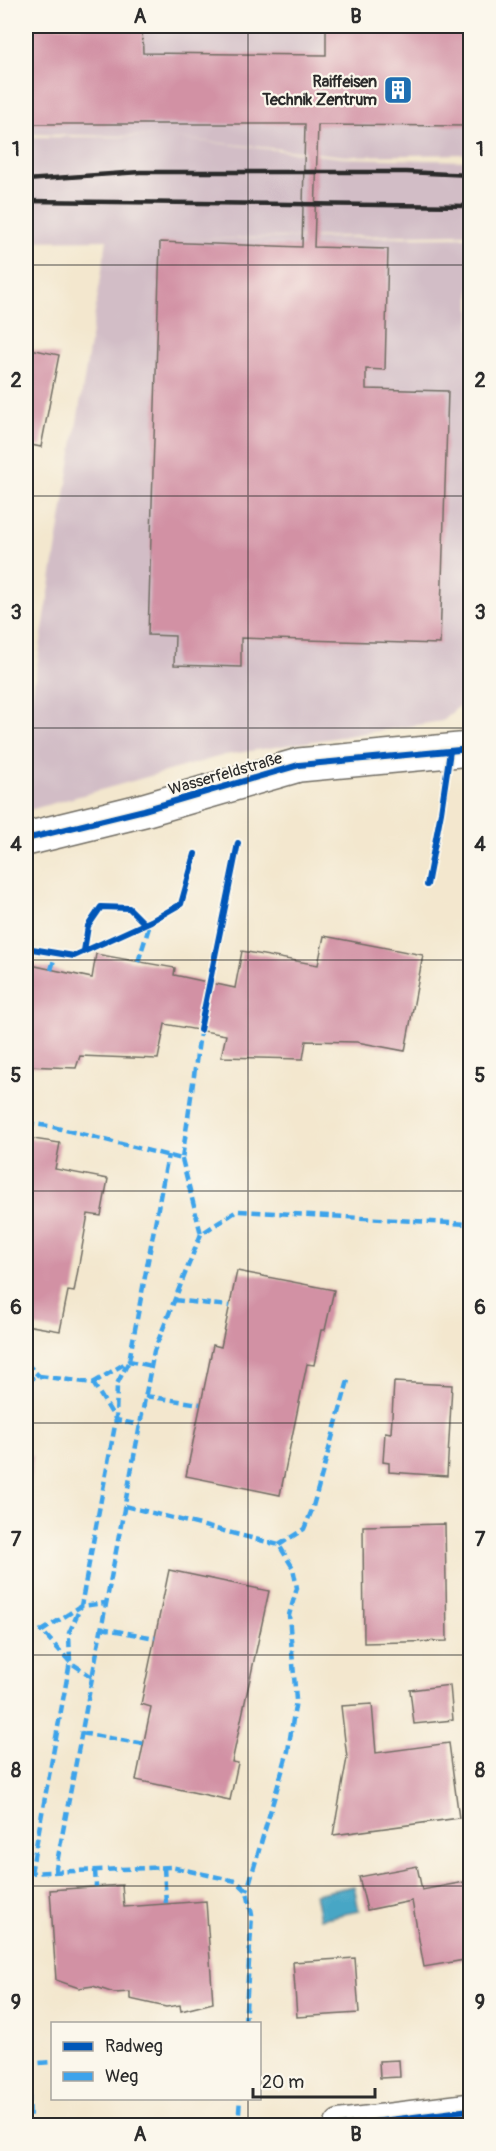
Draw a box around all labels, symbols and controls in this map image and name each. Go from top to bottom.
text: A [134,4,147,29]
text: B [350,4,362,29]
place label: Raiffeisen Technik Zentrum [261,72,377,110]
building icon: Raiffeisen Technik Zentrum [382,74,414,106]
text: 1 [12,137,20,162]
text: 1 [476,137,484,162]
text: 2 [10,368,22,393]
text: 2 [474,368,486,393]
text: 3 [10,600,22,625]
text: 3 [474,600,486,625]
street label: Wasserfeldstraße [166,748,285,800]
text: 4 [10,832,22,857]
text: 4 [474,832,486,857]
text: 5 [11,1063,22,1088]
text: 5 [475,1063,486,1088]
text: 6 [10,1295,22,1320]
text: 6 [474,1295,486,1320]
text: 7 [11,1527,22,1552]
text: 7 [475,1527,486,1552]
text: 8 [11,1758,21,1783]
text: 8 [475,1758,485,1783]
text: 9 [11,1990,21,2015]
text: 9 [475,1990,485,2015]
legend [51,2022,261,2100]
text: Radweg [105,2035,163,2058]
scale bar [253,2061,374,2099]
text: Weg [105,2065,138,2088]
text: 20 m [262,2071,304,2094]
text: A [134,2122,147,2147]
text: B [350,2122,362,2147]

